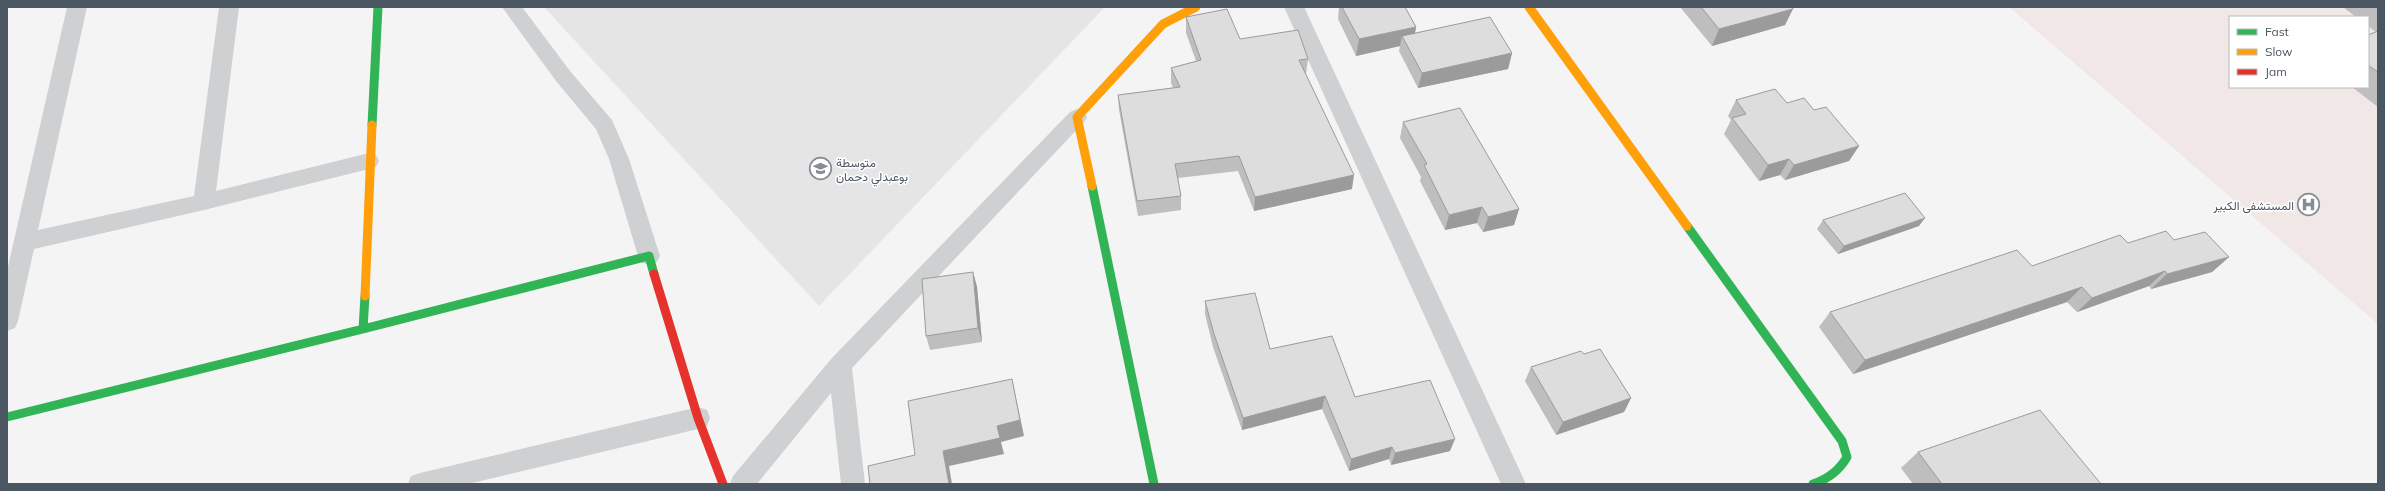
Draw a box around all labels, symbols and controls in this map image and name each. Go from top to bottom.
legend [2229,16,2369,88]
text: Fast [2265,24,2289,39]
text: Slow [2265,44,2293,59]
text: Jam [2265,64,2287,79]
place label: متوسطة بوعبدلي دحمان [836,155,908,187]
school or university icon: متوسطة بوعبدلي دحمان [808,156,834,182]
hospital icon: المستشفى الكبير [2296,192,2322,218]
place label: المستشفى الكبير [2213,198,2294,214]

